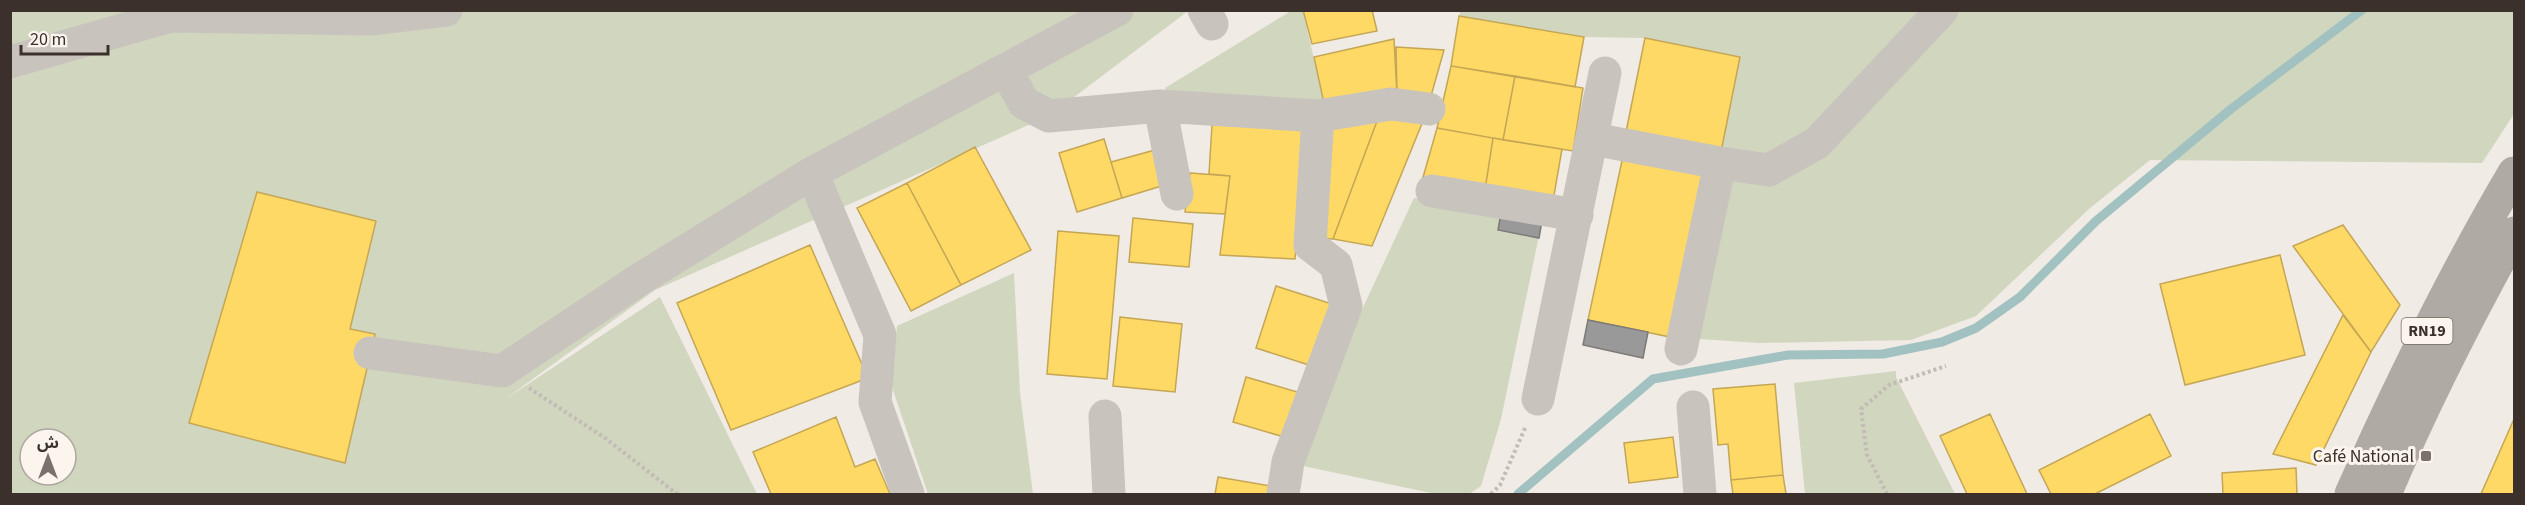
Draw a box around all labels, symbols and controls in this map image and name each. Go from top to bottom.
scale bar [21,18,108,56]
text: 20 m [30,27,66,52]
road number: RN19 [2402,318,2452,344]
north arrow [18,427,78,487]
text: ش [37,432,59,454]
place label: Café National [2313,444,2414,469]
marker: Café National [2419,449,2433,463]

